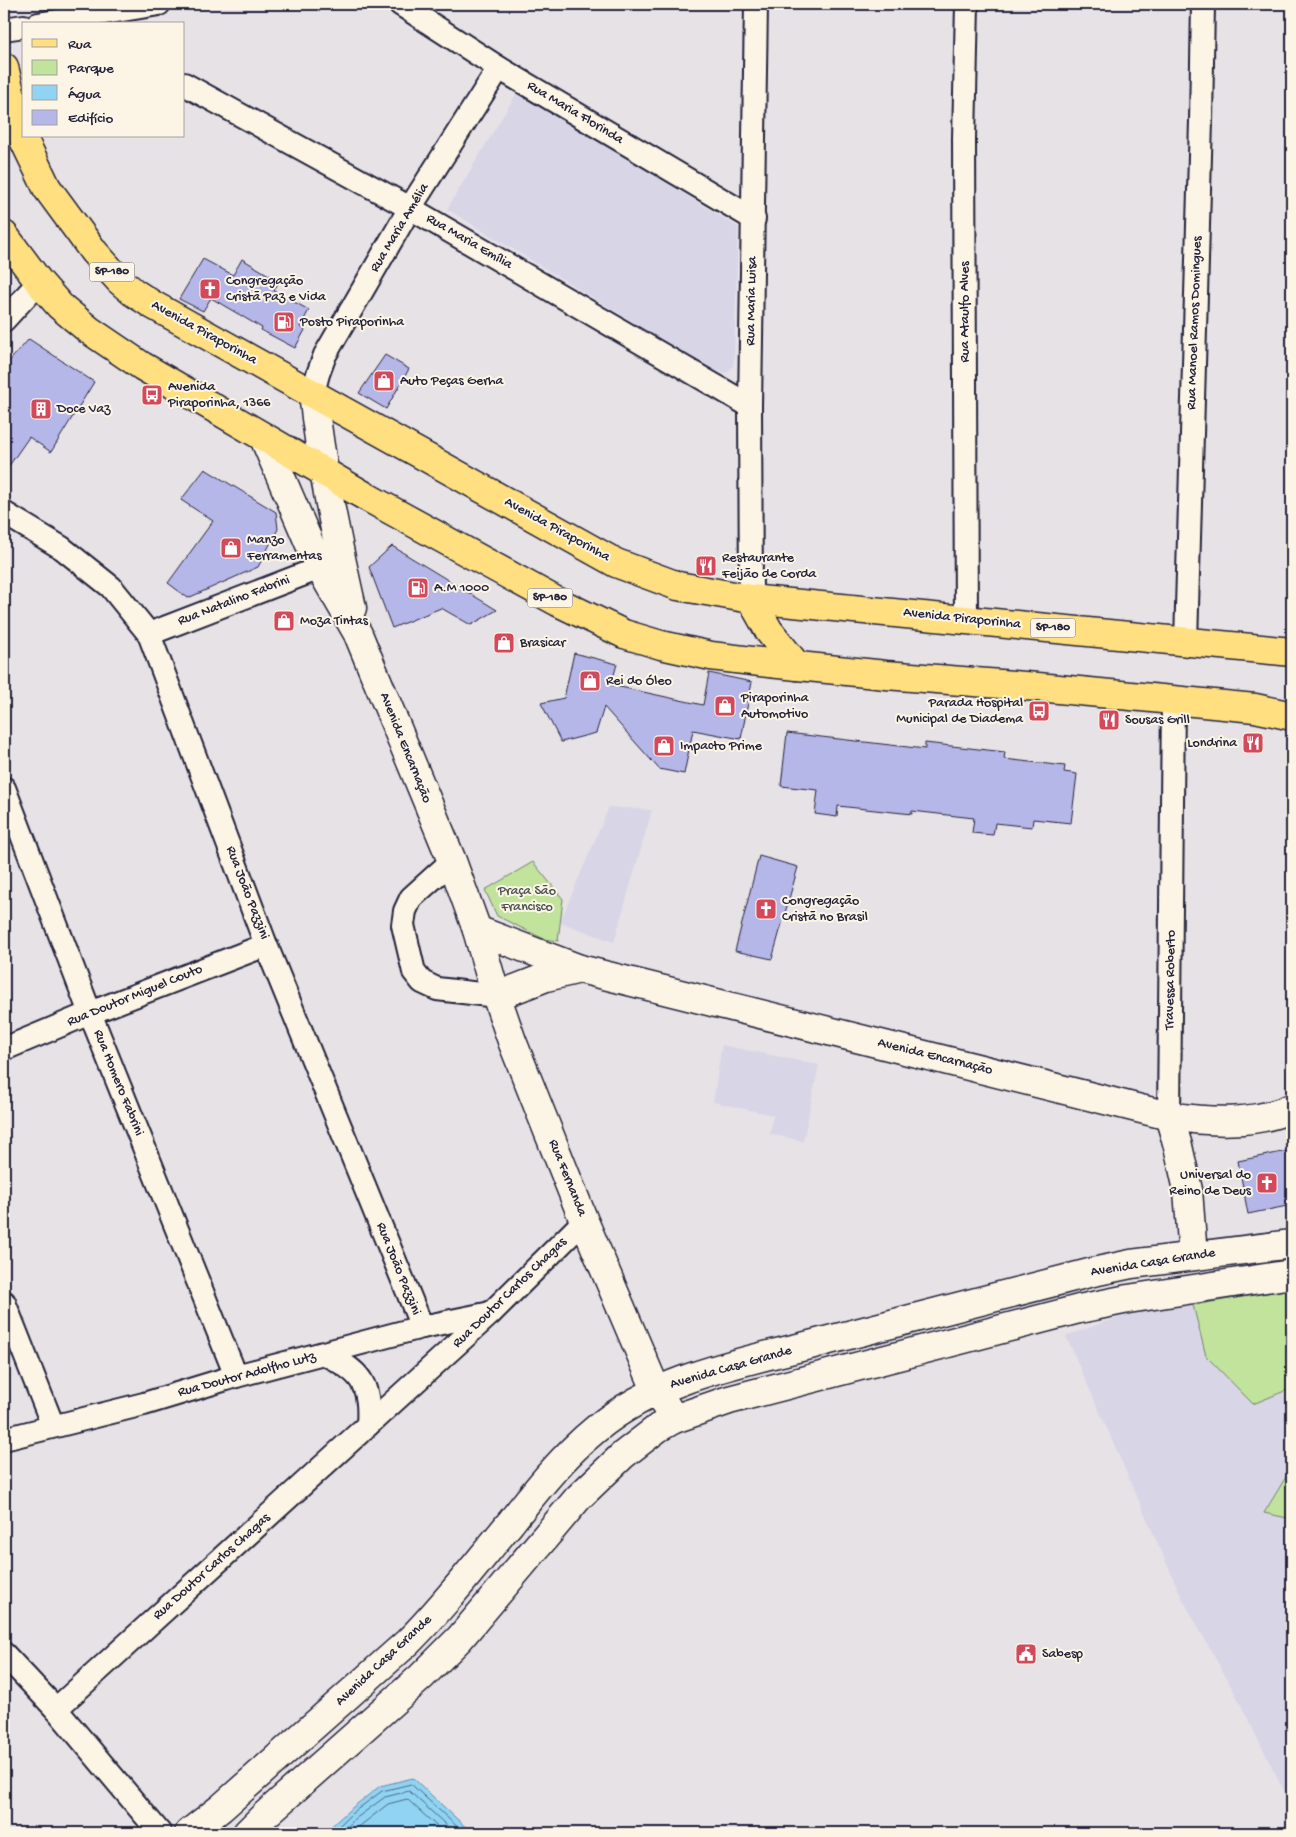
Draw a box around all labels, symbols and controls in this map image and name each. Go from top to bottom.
legend [22,22,185,138]
text: Rua [68,36,92,54]
text: Parque [67,60,114,78]
street label: Rua Maria Florinda [524,77,627,149]
text: Água [68,86,101,104]
text: Edifício [68,110,114,128]
street label: Rua Maria Amélia [367,179,434,276]
street label: Rua Maria Emília [423,210,516,274]
street label: Rua Manoel Ramos Domingues [1183,235,1207,410]
street label: Rua Maria Luisa [743,255,761,346]
street label: Rua Ataulfo Alves [957,261,974,363]
road number: SP-180 [90,262,134,282]
place label: Congregação Cristã Paz e Vida [226,273,327,306]
church icon: Congregação Cristã Paz e Vida [198,277,222,301]
street label: Avenida Piraporinha [148,297,261,370]
fuel station icon: Posto Piraporinha [272,310,296,334]
place label: Posto Piraporinha [299,314,405,331]
shop icon: Auto Peças Gerha [372,369,396,393]
place label: Auto Peças Gerha [400,373,505,390]
place label: Avenida Piraporinha, 1366 [167,379,271,412]
bus stop icon: Avenida Piraporinha, 1366 [140,383,164,407]
building icon: Doce Vaz [29,397,53,421]
place label: Doce Vaz [56,401,111,418]
street label: Avenida Piraporinha [501,494,614,567]
place label: Manzo Ferramentas [246,532,322,565]
shop icon: Manzo Ferramentas [219,536,243,560]
place label: Restaurante Feijão de Corda [721,550,818,583]
restaurant icon: Restaurante Feijão de Corda [694,554,718,578]
street label: Rua Natalino Fabrini [176,572,292,630]
fuel station icon: A.M 1000 [406,576,430,600]
place label: A.M 1000 [434,580,489,597]
road number: SP-180 [528,588,572,608]
street label: Avenida Piraporinha [902,604,1023,634]
shop icon: Moza Tintas [272,609,296,633]
place label: Moza Tintas [300,613,369,630]
road number: SP-180 [1030,618,1076,638]
shop icon: Brasicar [492,631,516,655]
place label: Brasicar [519,635,567,652]
shop icon: Rei do Óleo [578,669,602,693]
place label: Rei do Óleo [606,673,672,690]
street label: Avenida Encarnação [375,690,435,806]
place label: Piraporinha Automotivo [740,690,810,723]
shop icon: Piraporinha Automotivo [713,694,737,718]
place label: Parada Hospital Municipal de Diadema [896,695,1024,728]
bus stop icon: Parada Hospital Municipal de Diadema [1027,699,1051,723]
restaurant icon: Sousas Grill [1097,708,1121,732]
place label: Sousas Grill [1125,712,1190,729]
restaurant icon: Londrina [1241,731,1265,755]
shop icon: Impacto Prime [652,734,676,758]
place label: Londrina [1187,735,1238,752]
place label: Impacto Prime [680,738,763,755]
street label: Rua João Pazzini [221,844,273,942]
park label: Praça São Francisco [497,883,556,916]
place label: Congregação Cristã no Brasil [782,893,868,926]
church icon: Congregação Cristã no Brasil [754,897,778,921]
street label: Travessa Roberto [1162,930,1180,1031]
street label: Rua Doutor Miguel Couto [65,961,205,1031]
street label: Rua Homero Fabrini [89,1027,147,1139]
street label: Avenida Encarnação [876,1035,994,1079]
street label: Rua Fernanda [544,1137,591,1220]
place label: Universal do Reino de Deus [1169,1167,1252,1200]
church icon: Universal do Reino de Deus [1255,1171,1279,1195]
street label: Rua João Pazzini [372,1220,424,1318]
street label: Rua Doutor Carlos Chagas [449,1233,571,1352]
street label: Avenida Casa Grande [1089,1245,1217,1281]
street label: Avenida Casa Grande [668,1342,795,1394]
street label: Rua Doutor Adolfho Lutz [176,1348,319,1402]
street label: Rua Doutor Carlos Chagas [150,1509,275,1624]
street label: Avenida Casa Grande [332,1611,436,1710]
public building icon: Sabesp [1014,1642,1038,1666]
place label: Sabesp [1042,1646,1083,1663]

